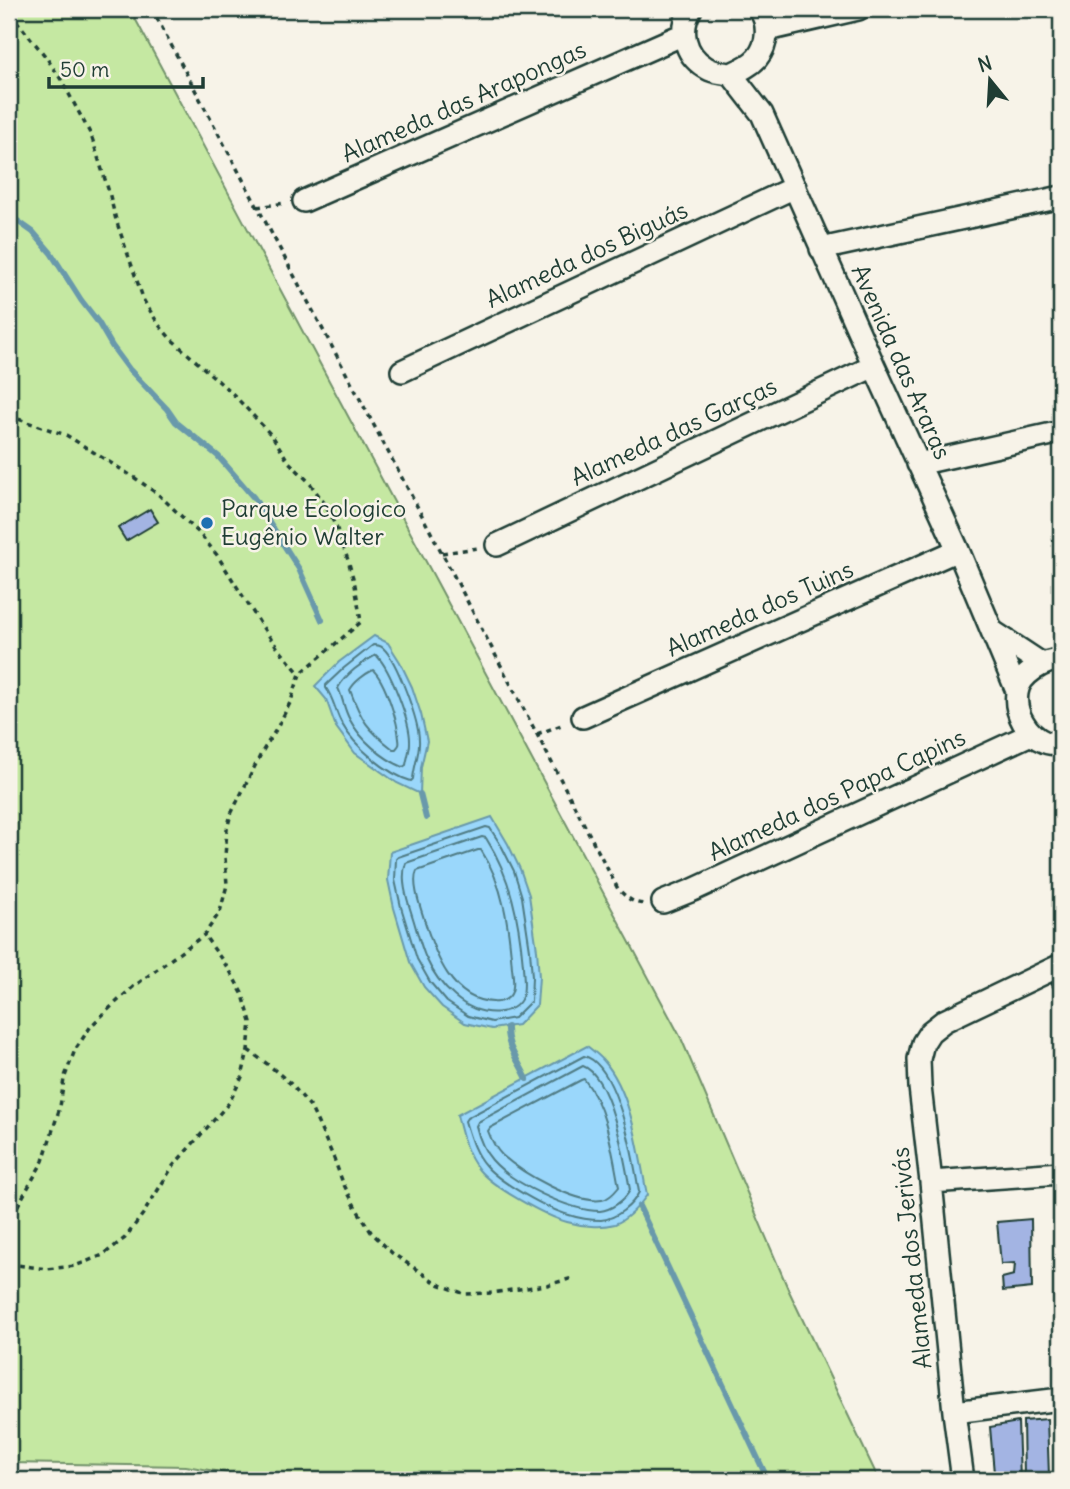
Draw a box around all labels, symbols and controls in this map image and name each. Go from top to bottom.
street label: Alameda das Arapongas [337,34,590,169]
scale bar [49,46,203,90]
north arrow [954,46,1024,116]
text: N [975,50,995,77]
text: 50 m [60,56,109,83]
street label: Alameda dos Biguás [481,194,692,314]
street label: Avenida das Araras [846,260,958,464]
street label: Alameda das Garças [566,370,781,492]
place label: Parque Ecologico Eugênio Walter [221,493,406,551]
marker: Parque Ecologico Eugênio Walter [199,515,215,531]
street label: Alameda dos Tuins [662,553,858,663]
street label: Alameda dos Papa Capins [703,721,970,867]
street label: Alameda dos Jerivás [884,1146,938,1370]

